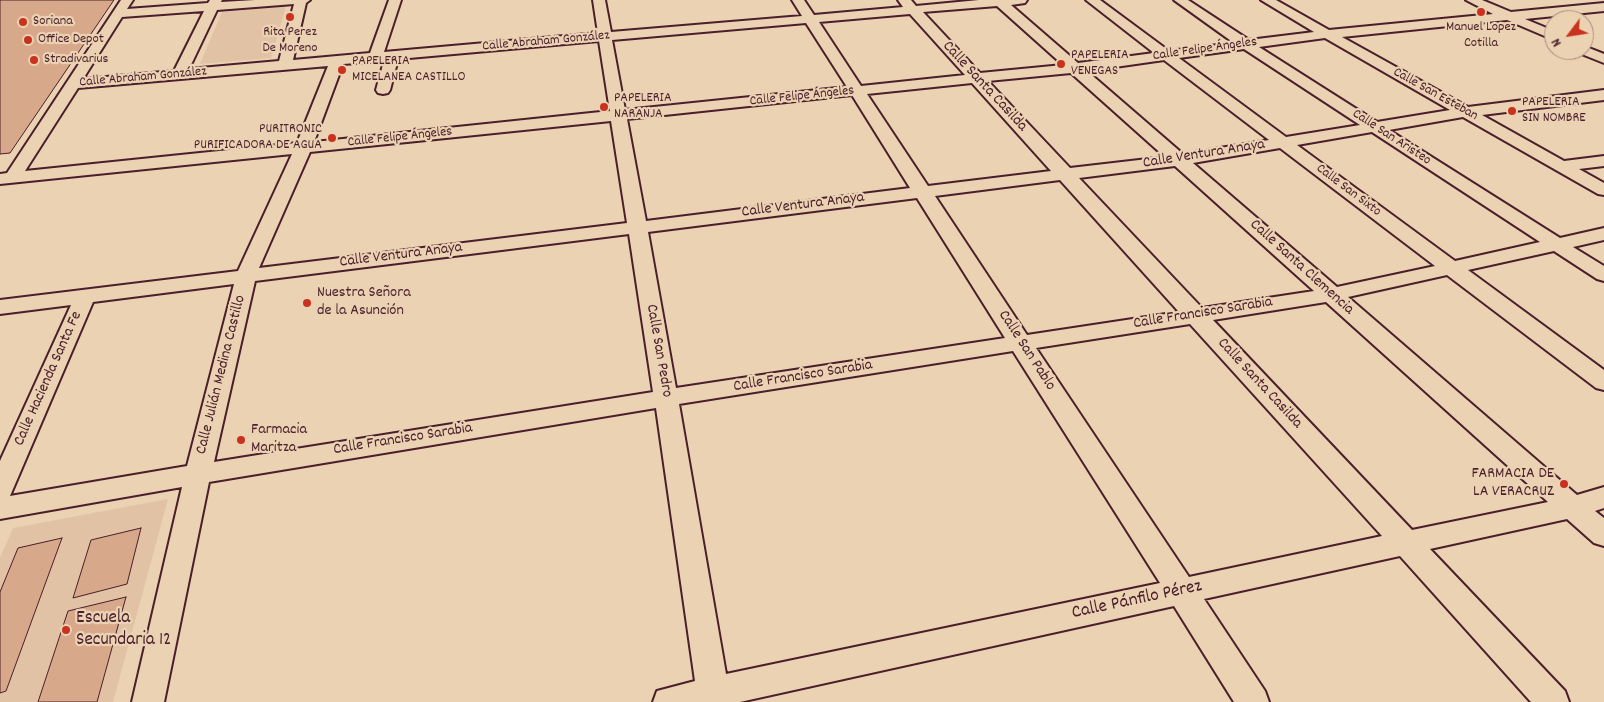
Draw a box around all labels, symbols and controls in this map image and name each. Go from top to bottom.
marker: Manuel Lopez Cotilla [1475,6,1487,18]
north arrow [1544,10,1594,60]
marker: Rita Perez De Moreno [284,11,296,23]
place label: Soriana [33,14,73,30]
marker: Soriana [17,16,29,28]
place label: Manuel Lopez Cotilla [1446,20,1516,52]
place label: Rita Perez De Moreno [262,25,318,58]
street label: Calle Abraham González [482,28,610,56]
place label: Office Depot [38,32,104,48]
marker: Office Depot [22,34,34,46]
street label: Calle Felipe Ángeles [1152,34,1258,66]
text: N [1547,34,1567,50]
street label: Calle Santa Casilda [937,38,1031,136]
place label: PAPELERIA VENEGAS [1071,48,1129,80]
place label: Stradivarius [44,52,108,68]
marker: Stradivarius [28,54,40,66]
place label: PAPELERIA MICELANEA CASTILLO [352,54,465,86]
marker: PAPELERIA VENEGAS [1055,58,1067,70]
street label: Calle Abraham González [79,64,207,92]
marker: PAPELERIA MICELANEA CASTILLO [336,64,348,76]
street label: Calle San Esteban [1390,65,1480,125]
street label: Calle Felipe Ángeles [749,83,855,111]
place label: PAPELERIA NARANJA [614,91,672,124]
place label: PAPELERIA SIN NOMBRE [1522,95,1586,128]
marker: PAPELERIA NARANJA [598,101,610,113]
marker: PAPELERIA SIN NOMBRE [1506,105,1518,117]
street label: Calle San Aristeo [1348,106,1434,170]
place label: PURITRONIC PURIFICADORA DE AGUA [194,122,322,154]
street label: Calle Felipe Ángeles [347,124,453,152]
marker: PURITRONIC PURIFICADORA DE AGUA [326,132,338,144]
street label: Calle Ventura Anaya [1142,136,1266,174]
street label: Calle San Sixto [1312,161,1384,221]
street label: Calle Ventura Anaya [741,189,865,223]
street label: Calle Santa Clemencia [1245,216,1357,320]
street label: Calle Ventura Anaya [339,239,463,273]
place label: Nuestra Señora de la Asunción [317,284,411,322]
street label: Calle Julián Medina Castillo [193,293,251,457]
street label: Calle Francisco Sarabia [1132,294,1274,334]
marker: Nuestra Señora de la Asunción [301,297,313,309]
street label: Calle San Pedro [640,303,676,399]
street label: Calle San Pablo [993,307,1059,395]
street label: Calle Hacienda Santa Fe [11,309,87,449]
street label: Calle Santa Casilda [1212,335,1306,433]
street label: Calle Francisco Sarabia [732,357,874,397]
street label: Calle Francisco Sarabia [332,420,474,460]
place label: Farmacia Maritza [251,421,307,459]
marker: Farmacia Maritza [235,434,247,446]
place label: FARMACIA DE LA VERACRUZ [1471,465,1554,503]
marker: FARMACIA DE LA VERACRUZ [1558,478,1570,490]
street label: Calle Pánfilo Pérez [1070,576,1204,626]
place label: Escuela Secundaria 12 [76,608,171,652]
marker: Escuela Secundaria 12 [60,624,72,636]

